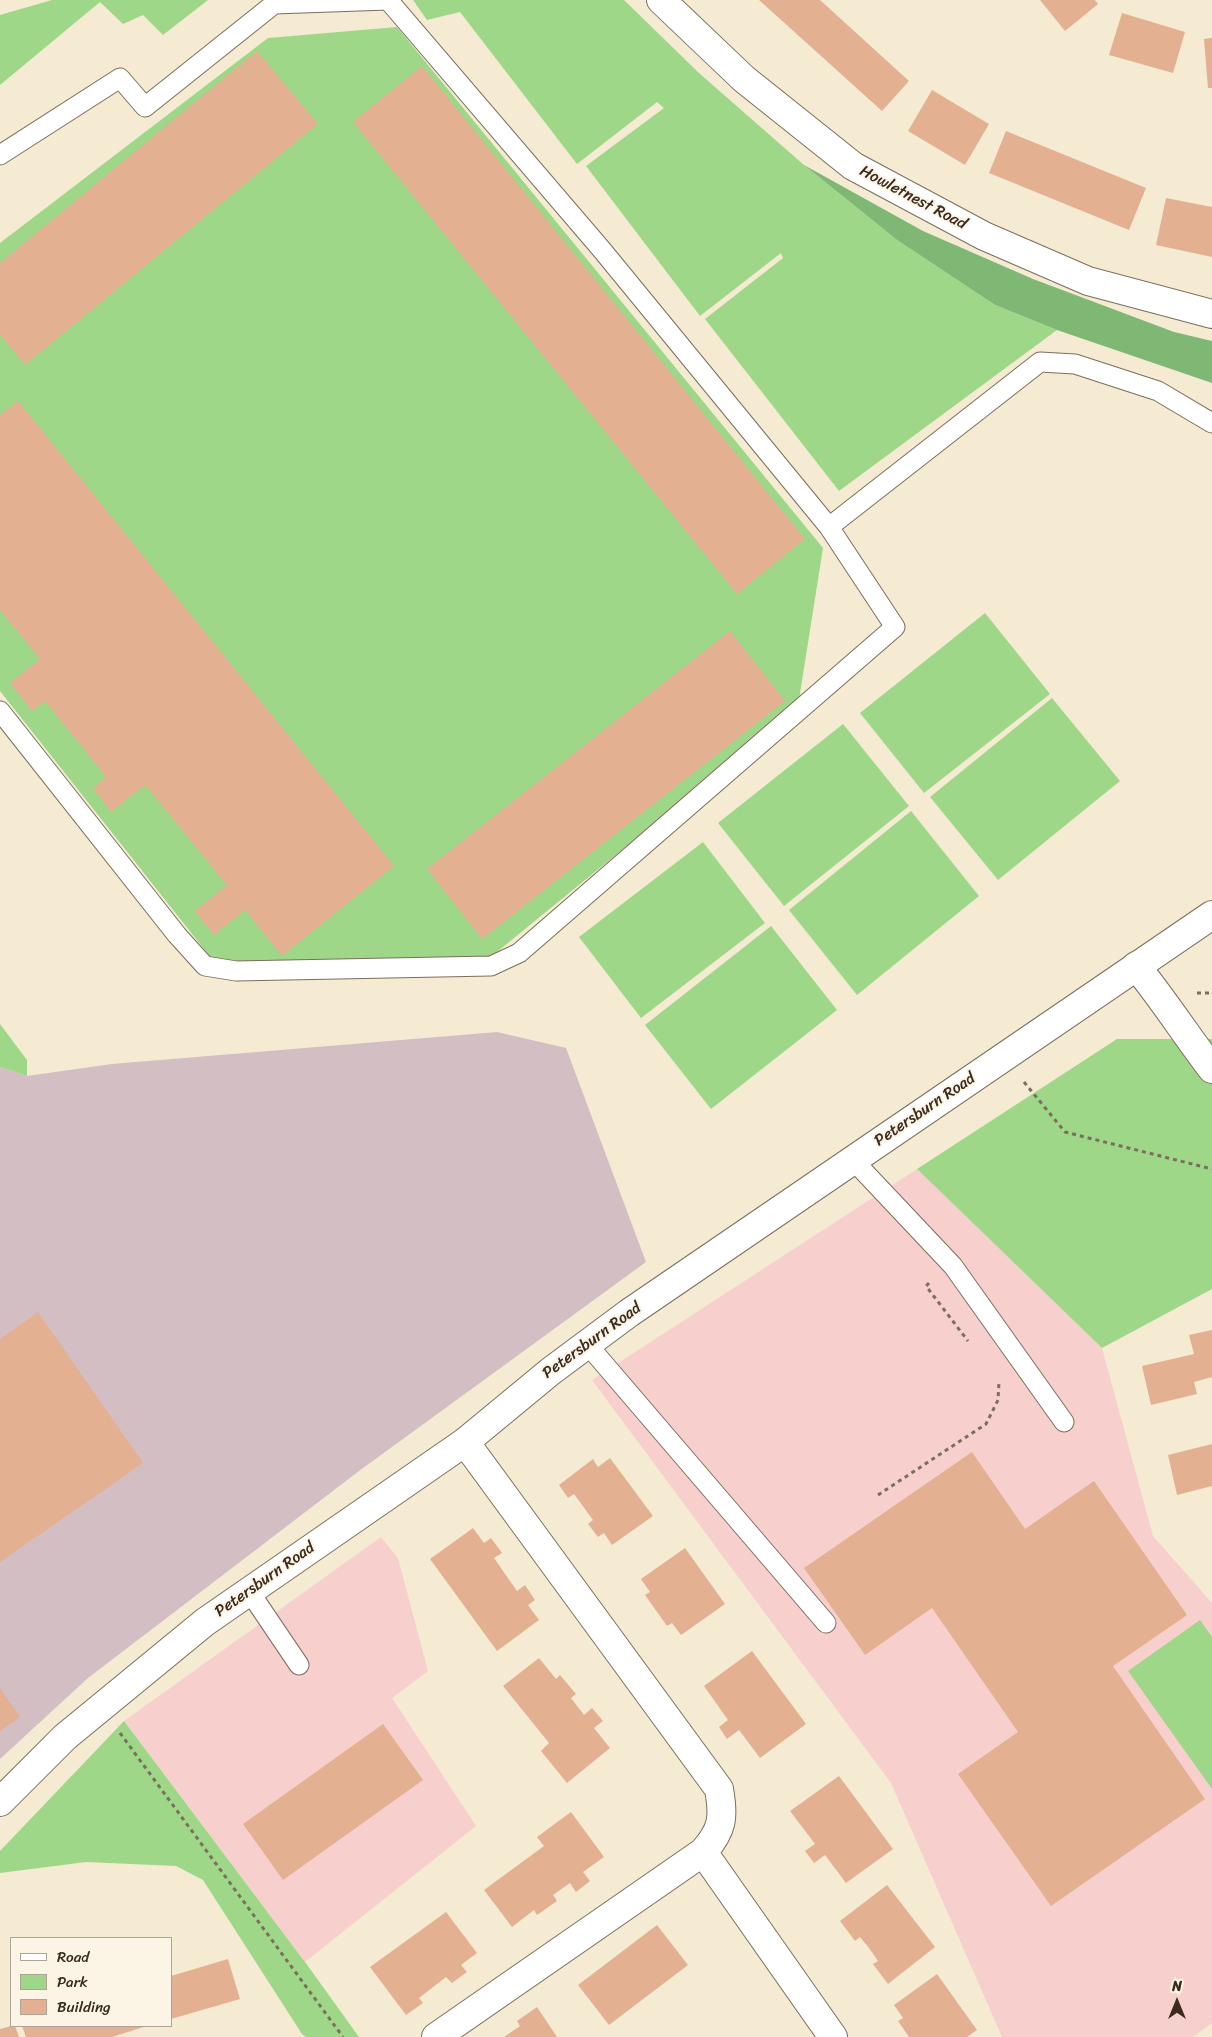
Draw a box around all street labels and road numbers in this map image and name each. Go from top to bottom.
street label: Howletnest Road [856,162,970,234]
street label: Petersburn Road [871,1069,979,1151]
street label: Petersburn Road [539,1299,645,1383]
street label: Petersburn Road [211,1538,319,1622]

